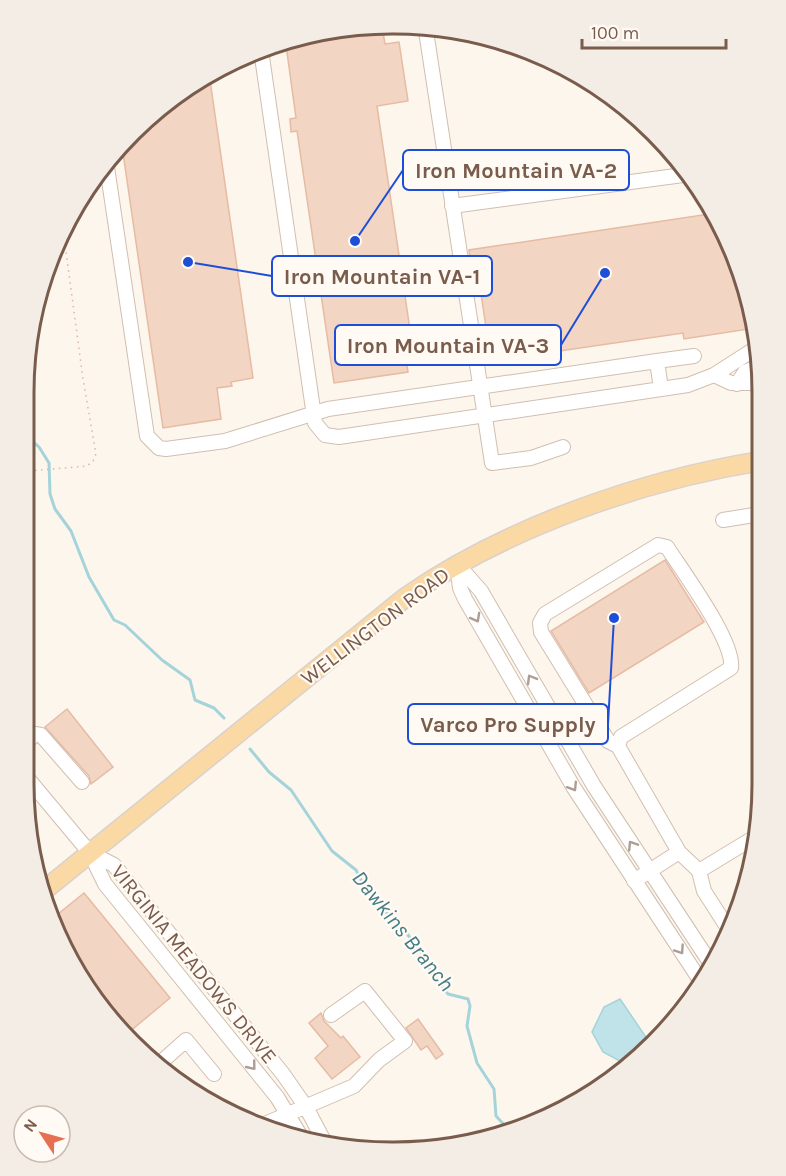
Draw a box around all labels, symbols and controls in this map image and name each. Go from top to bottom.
scale bar [582,12,726,50]
text: 100 m [591,22,639,44]
callout: Iron Mountain VA-2 [403,150,629,190]
text: Iron Mountain VA-2 [415,158,617,184]
callout: Iron Mountain VA-1 [272,256,492,296]
text: Iron Mountain VA-1 [284,264,480,290]
callout: Iron Mountain VA-3 [335,325,561,365]
text: Iron Mountain VA-3 [347,333,549,359]
street label: WELLINGTON ROAD [296,562,454,690]
one-way arrow [468,612,480,622]
one-way arrow [527,675,538,685]
callout: Varco Pro Supply [408,704,608,744]
text: Varco Pro Supply [420,712,596,738]
one-way arrow [566,781,578,791]
one-way arrow [628,841,640,851]
street label: VIRGINIA MEADOWS DRIVE [106,860,282,1068]
water label: Dawkins Branch [346,865,460,997]
one-way arrow [673,943,684,954]
one-way arrow [244,1059,255,1070]
north arrow [12,1104,72,1164]
text: N [19,1115,41,1136]

